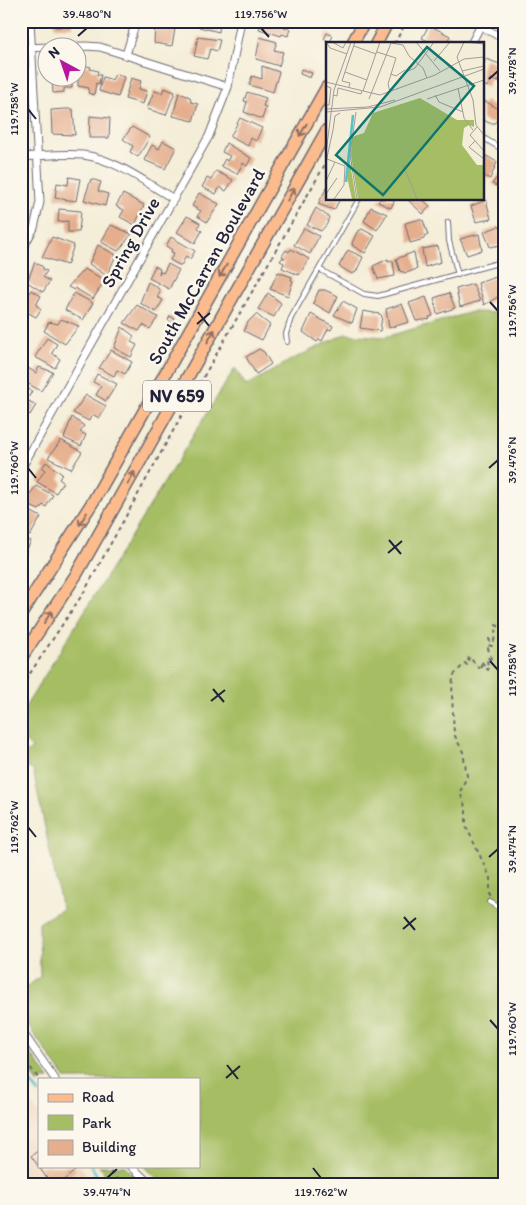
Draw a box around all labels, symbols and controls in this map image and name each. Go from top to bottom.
text: 39.480°N [63,7,111,21]
text: 119.756°W [235,7,287,21]
north arrow [38,38,88,88]
inset map [326,42,484,200]
text: N [45,43,63,62]
text: 39.478°N [505,47,519,95]
text: 119.758°W [7,83,21,136]
one-way arrow [298,122,308,136]
street label: South McCarran Boulevard [143,164,270,368]
one-way arrow [286,188,296,202]
street label: Spring Drive [96,193,165,292]
one-way arrow [218,264,228,279]
text: 119.756°W [505,285,519,337]
one-way arrow [207,329,216,344]
road number: NV 659 [143,381,211,412]
text: 39.476°N [505,437,519,483]
text: 119.760°W [7,441,21,495]
one-way arrow [127,471,137,485]
one-way arrow [77,512,87,526]
one-way arrow [44,611,54,625]
text: 119.758°W [505,644,519,697]
text: 119.762°W [7,801,21,853]
text: 39.474°N [505,825,519,873]
text: 119.760°W [505,1002,519,1056]
legend [38,1078,200,1168]
text: Road [82,1088,115,1106]
text: Park [82,1114,112,1132]
text: Building [82,1138,136,1156]
text: 39.474°N [83,1185,131,1199]
text: 119.762°W [295,1185,347,1199]

